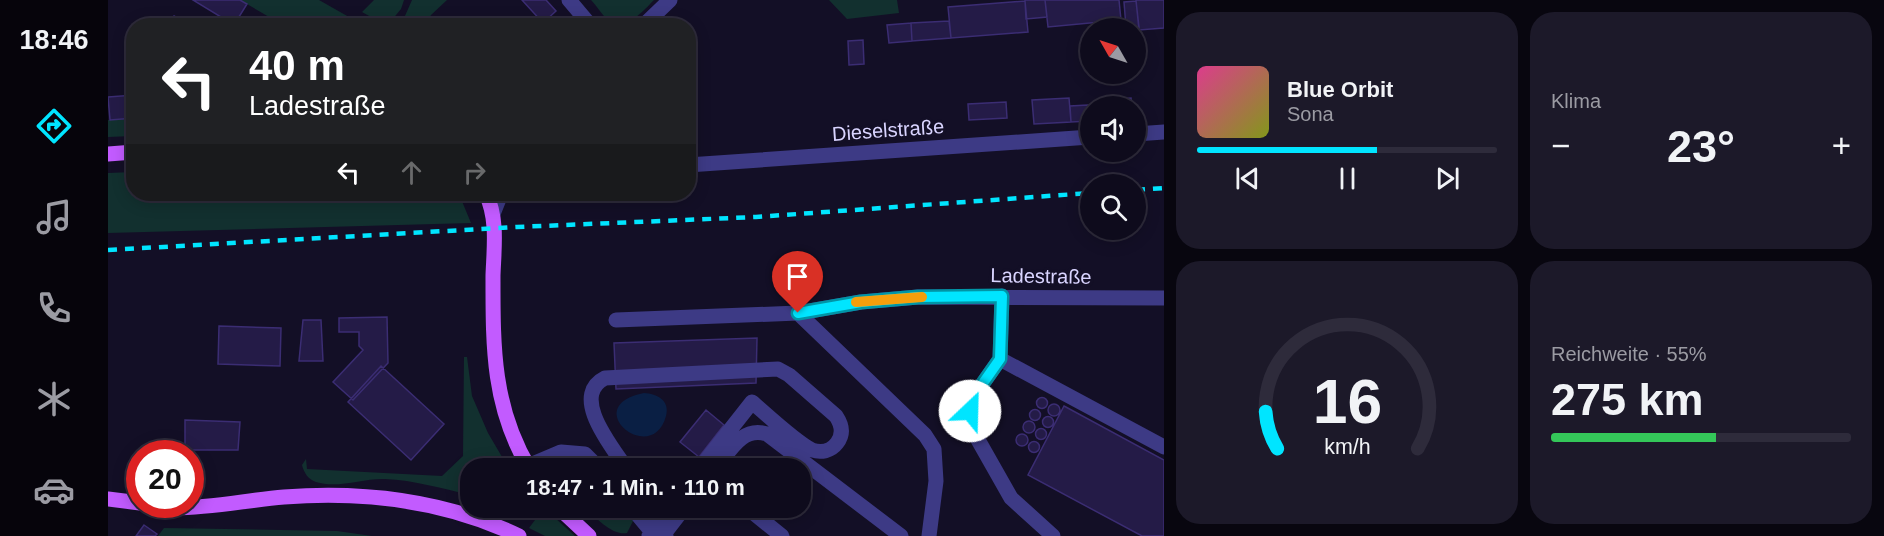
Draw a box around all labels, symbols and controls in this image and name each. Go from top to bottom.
north arrow [1080,18,1146,84]
map controls [1080,18,1146,240]
text: 18:46 [19,25,89,55]
icon: left [150,42,228,120]
text: 40 m [249,42,345,89]
text: Blue Orbit [1287,77,1393,102]
text: Klima [1551,90,1601,112]
text: Ladestraße [249,91,386,121]
button: sound [1080,96,1146,162]
text: Sona [1287,103,1334,125]
icon: directions [33,105,75,147]
street label: Dieselstraße [831,115,945,145]
text: 23° [1667,121,1735,172]
text: − [1551,127,1570,164]
text: + [1832,127,1851,164]
icon: left [332,156,365,189]
icon: ahead [395,156,428,189]
icon: right [458,156,491,189]
icon: previous [1231,162,1264,195]
icon: pause [1331,162,1364,195]
icon: next [1431,162,1464,195]
button: search [1080,174,1146,240]
icon: music [33,196,75,238]
pin [772,251,823,313]
icon: arrive [781,260,814,293]
street label: Ladestraße [990,264,1092,288]
icon: phone [33,287,75,329]
text: Reichweite · 55% [1551,343,1707,365]
text: 16 [1312,367,1382,436]
text: 275 km [1551,374,1704,425]
icon: climate [33,378,75,420]
position arrow [938,379,1002,443]
text: km/h [1324,436,1370,460]
speed limit sign: 20 [126,440,204,518]
icon: car [33,469,75,511]
text: 18:47 · 1 Min. · 110 m [526,475,745,500]

